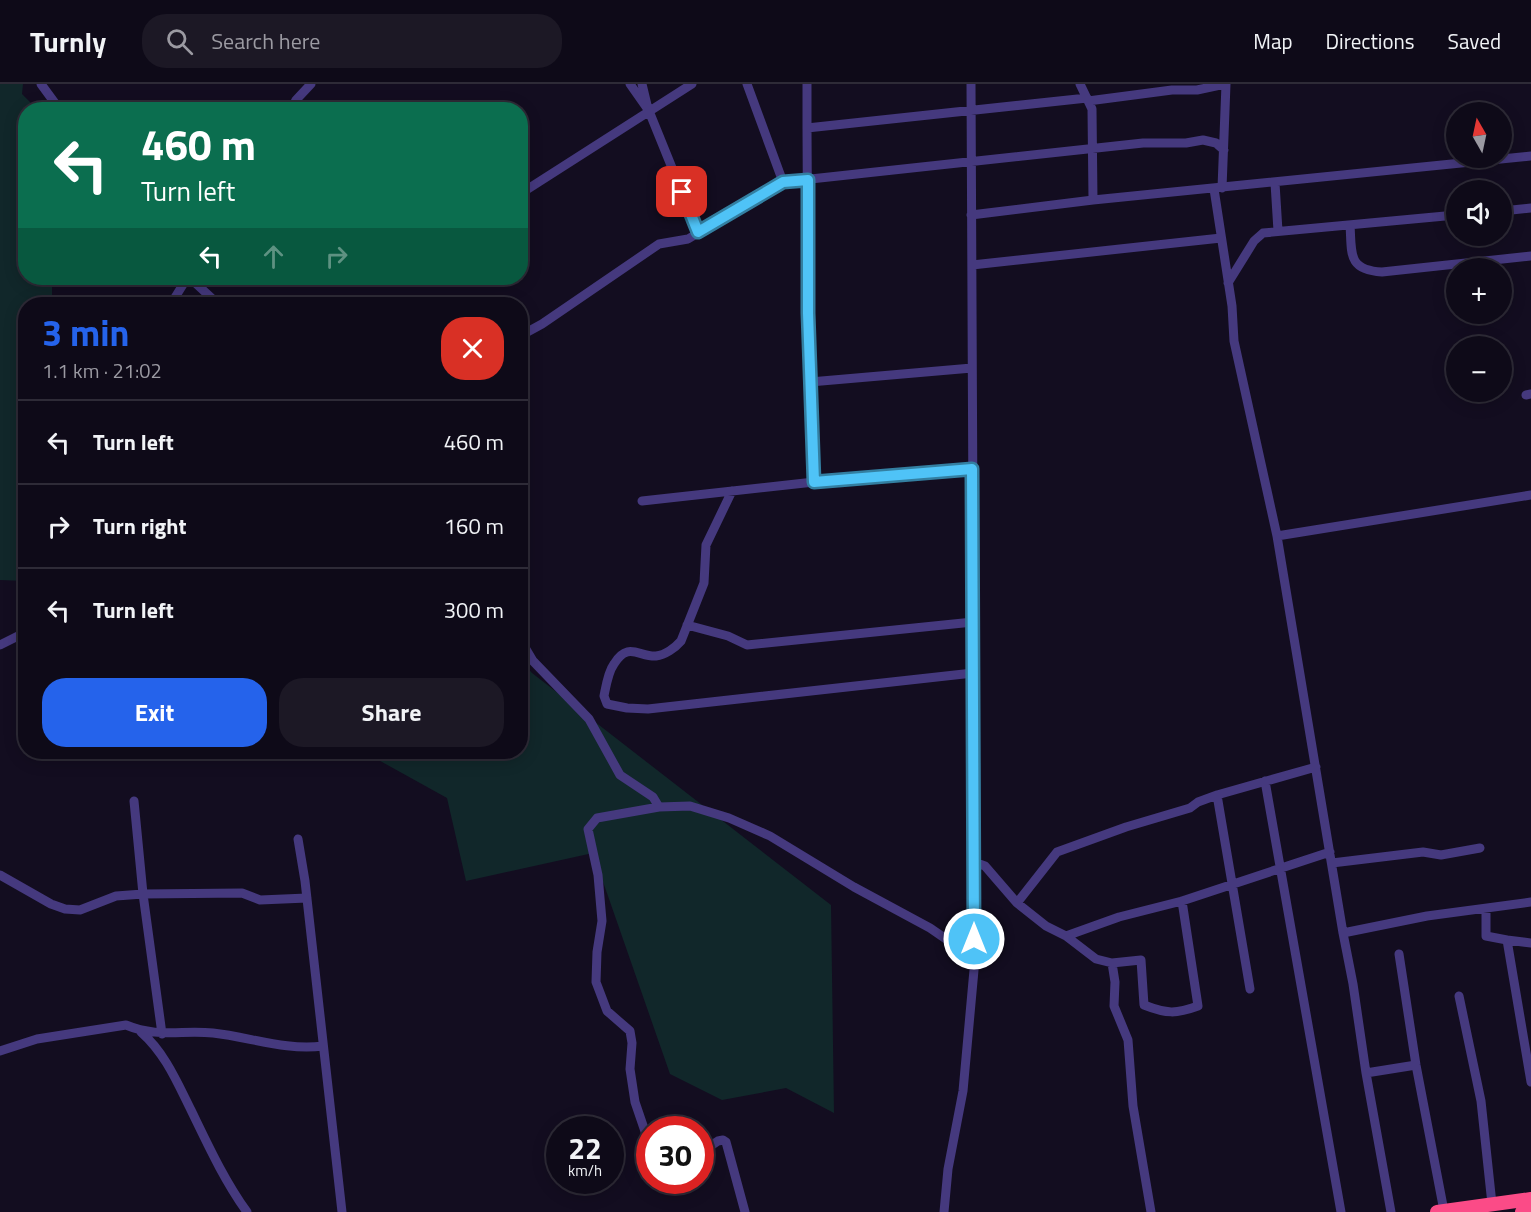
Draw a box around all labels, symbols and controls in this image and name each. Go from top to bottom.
search box [142,14,562,68]
text: Turnly [30,20,106,63]
text: Search here [211,24,320,58]
icon: search [163,25,196,58]
text: Map [1253,25,1293,57]
text: Directions [1326,25,1415,57]
text: Saved [1448,25,1501,57]
north arrow [1446,102,1512,168]
map controls [1446,102,1512,402]
text: 460 m [141,112,256,176]
icon: left [42,126,120,204]
pin [656,166,707,217]
text: Turn left [141,170,235,211]
icon: arrive [665,175,698,208]
button: sound [1446,180,1512,246]
icon: left [194,240,227,273]
icon: ahead [257,240,290,273]
icon: right [320,240,353,273]
button: + [1446,258,1512,324]
text: 3 min [42,305,129,360]
button: close [441,317,504,380]
button: − [1446,336,1512,402]
text: 1.1 km · 21:02 [42,355,162,386]
text: Turn left [93,425,174,459]
text: 460 m [444,425,504,459]
icon: left [42,426,75,459]
text: Turn right [93,509,187,543]
text: 160 m [444,509,504,543]
icon: right [42,510,75,543]
text: Turn left [93,593,174,627]
text: 300 m [444,593,504,627]
icon: left [42,594,75,627]
button: Exit [42,678,267,747]
button: Share [279,678,504,747]
position arrow [942,907,1006,971]
speed limit sign: 30 [636,1116,714,1194]
text: 22 [568,1125,602,1171]
text: km/h [568,1159,602,1182]

